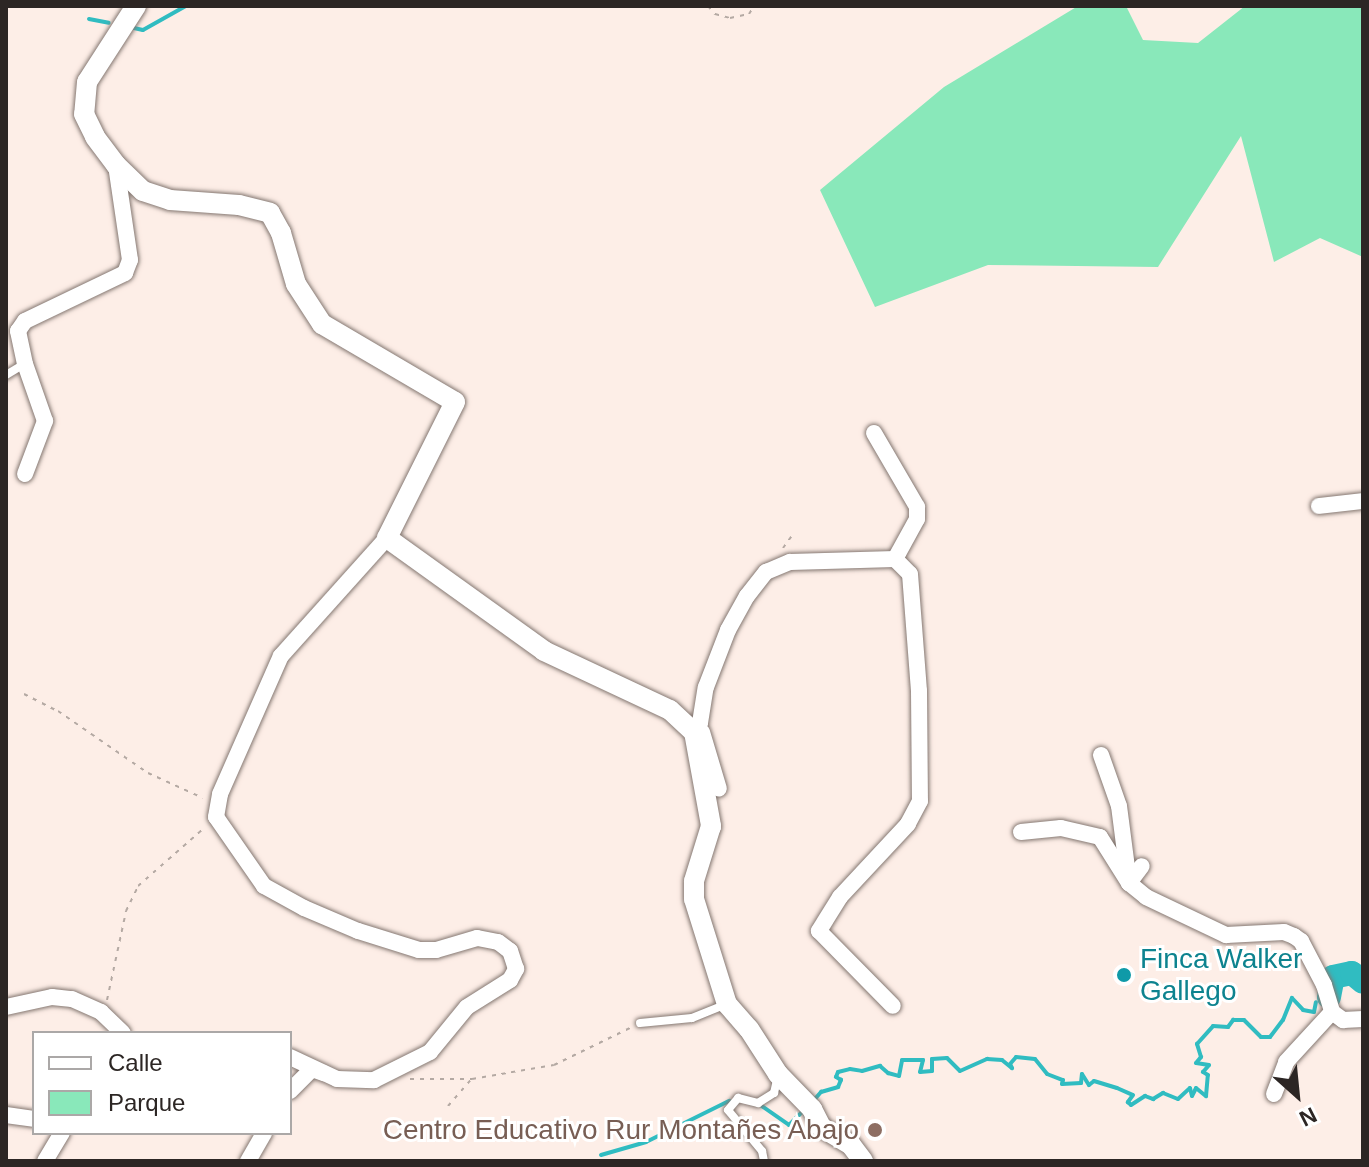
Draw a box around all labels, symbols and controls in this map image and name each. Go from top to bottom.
place label: Finca Walker Gallego [1140,942,1302,1008]
marker: Finca Walker Gallego [1115,966,1133,984]
legend [32,1031,292,1135]
text: Calle [108,1049,163,1076]
north arrow [1257,1055,1337,1135]
text: Parque [108,1089,185,1116]
text: N [1295,1102,1321,1132]
place label: Centro Educativo Rur Montañes Abajo [381,1113,859,1147]
marker: Centro Educativo Rur Montañes Abajo [866,1121,884,1139]

